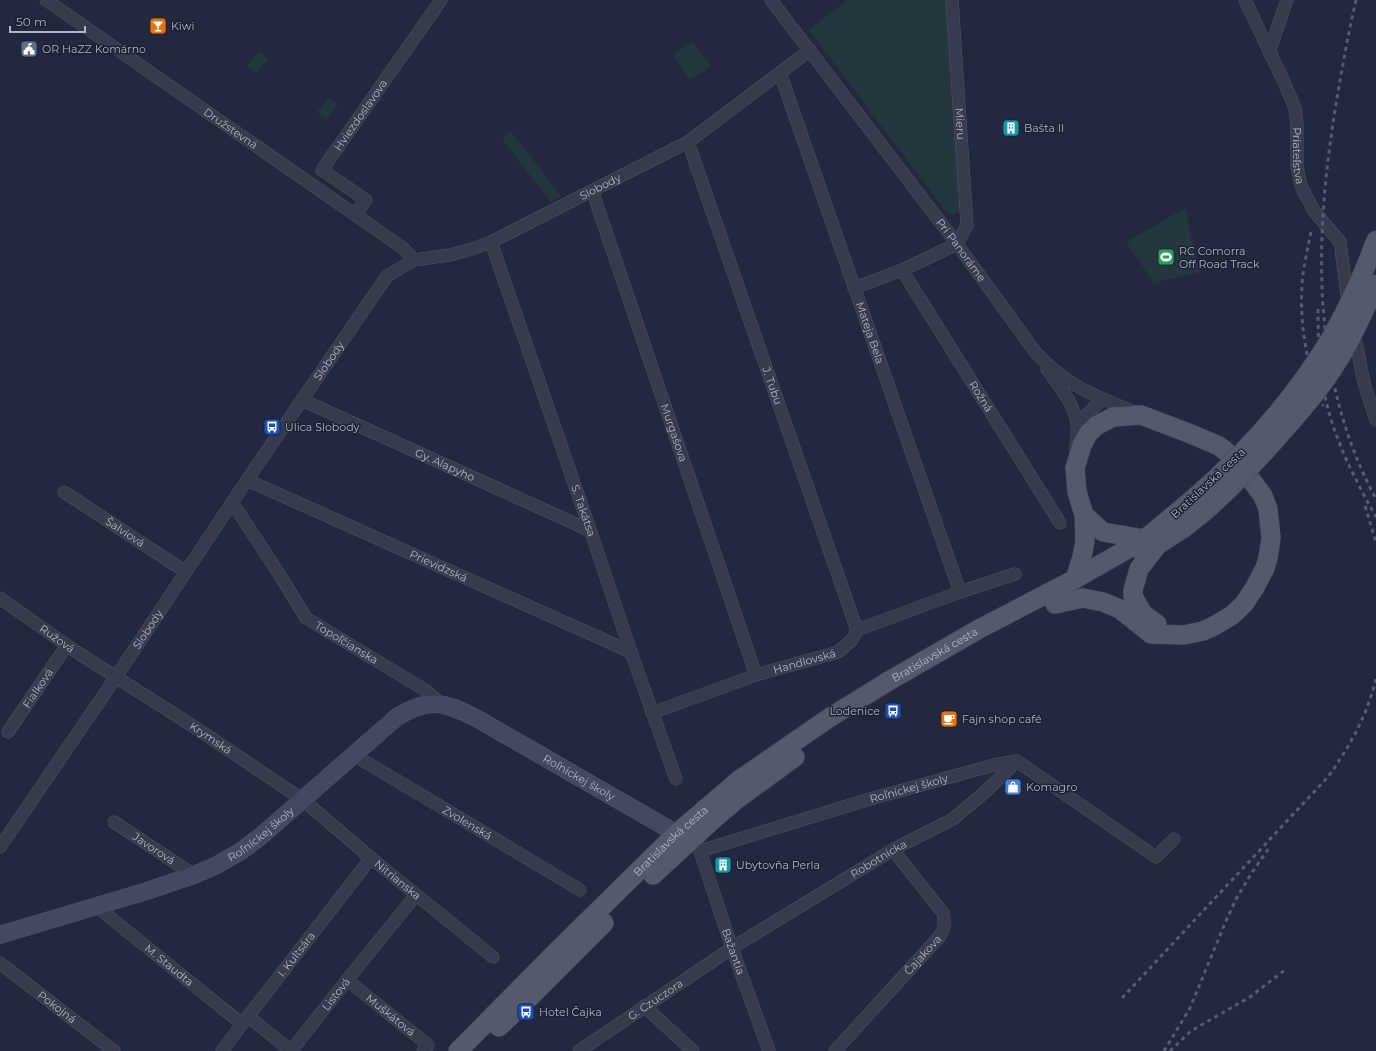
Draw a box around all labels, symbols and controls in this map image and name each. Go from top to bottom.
scale bar [10,8,85,34]
text: 50 m [16,14,47,29]
bar icon: Kiwi [148,16,168,36]
place label: Kiwi [171,19,194,33]
public building icon: OR HaZZ Komárno [19,39,39,59]
place label: OR HaZZ Komárno [42,42,146,56]
street label: Hviezdoslavova [331,77,390,153]
street label: Družstevná [201,105,260,152]
street label: Mieru [952,107,968,140]
building icon: Bašta II [1001,118,1021,138]
place label: Bašta II [1024,121,1064,135]
street label: Priateľstva [1290,127,1307,186]
street label: Slobody [577,170,623,203]
street label: Pri Panoráme [933,216,989,285]
place label: RC Comorra Off Road Track [1179,244,1260,271]
sports icon: RC Comorra Off Road Track [1156,247,1176,267]
street label: Mateja Bela [853,300,887,366]
street label: Slobody [310,338,347,383]
street label: J. Tubu [759,364,785,407]
street label: Rožná [966,378,996,415]
street label: Murgašova [658,402,690,464]
bus stop icon: Ulica Slobody [262,417,282,437]
place label: Ulica Slobody [285,420,360,434]
street label: Gy. Alapyho [413,445,477,484]
street label: Bratislavská cesta [1168,445,1248,521]
street label: S. Takátsa [568,483,599,538]
street label: Šalviová [103,514,147,550]
street label: Prievidzská [408,547,470,585]
street label: Slobody [130,607,166,652]
street label: Topoľčianska [312,618,381,667]
street label: Ružová [37,621,77,656]
street label: Bratislavská cesta [889,624,980,685]
street label: Handlovská [772,646,837,677]
street label: Fialková [19,666,56,711]
bus stop icon: Lodenice [883,701,903,721]
place label: Lodenice [829,704,880,718]
cafe icon: Fajn shop café [939,709,959,729]
place label: Fajn shop café [962,712,1042,726]
street label: Krymská [187,719,235,757]
street label: Roľníckej školy [541,751,618,804]
street label: Roľníckej školy [868,771,950,806]
shop icon: Komagro [1003,777,1023,797]
place label: Komagro [1026,780,1077,794]
street label: Roľníckej školy [225,803,297,864]
street label: Zvolenská [440,803,495,843]
street label: Bratislavská cesta [630,803,711,879]
street label: Javorová [129,829,178,868]
street label: Robotnícka [848,837,909,881]
building icon: Ubytovňa Perla [713,855,733,875]
street label: Nitrianska [372,857,424,903]
place label: Ubytovňa Perla [736,858,820,872]
street label: Bažantia [719,927,748,977]
street label: I. Kultsára [274,929,318,980]
street label: Čajakova [901,932,944,978]
street label: M. Staudta [142,941,196,989]
street label: Listová [319,975,353,1013]
street label: G. Czuczora [625,976,686,1023]
street label: Pokojná [35,988,79,1026]
street label: Muškátová [363,991,418,1039]
bus stop icon: Hotel Čajka [516,1002,536,1022]
place label: Hotel Čajka [539,1005,602,1019]

